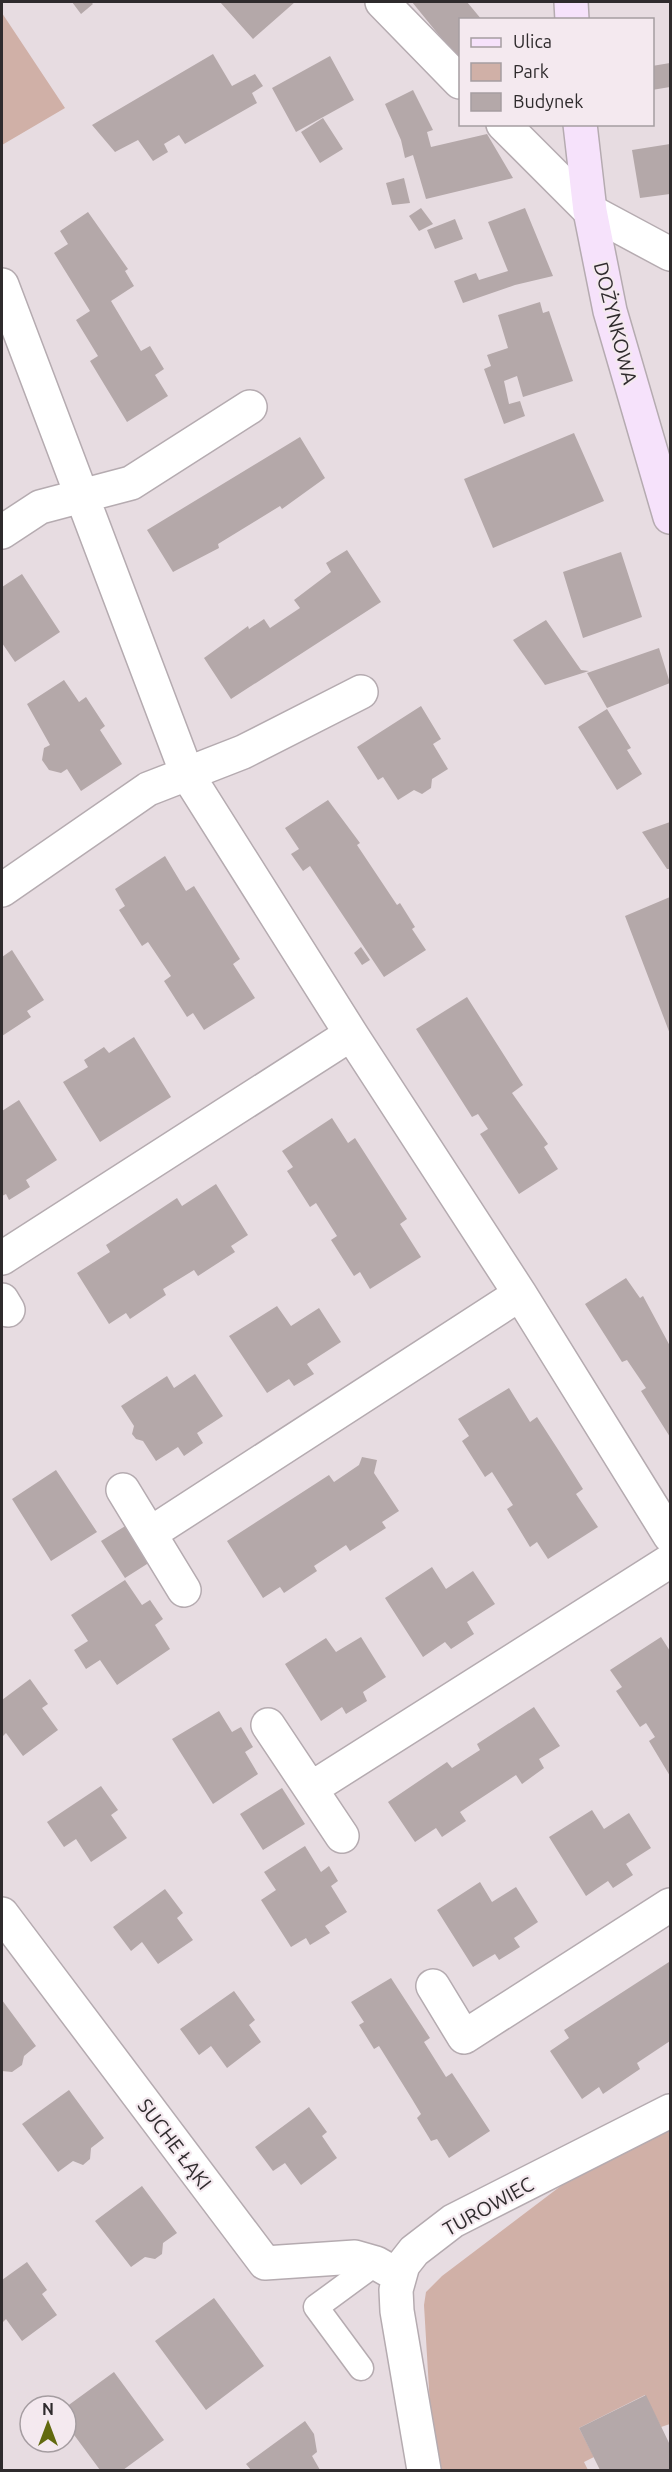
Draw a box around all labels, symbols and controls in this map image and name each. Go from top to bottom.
legend [459,18,654,126]
text: Ulica [513,31,552,51]
text: Park [513,61,549,81]
text: Budynek [513,91,583,111]
street label: DOŻYNKOWA [590,259,642,387]
street label: SUCHE ŁĄKI [133,2094,217,2194]
street label: TUROWIEC [439,2172,537,2240]
north arrow [18,2394,78,2454]
text: N [42,2400,54,2418]

